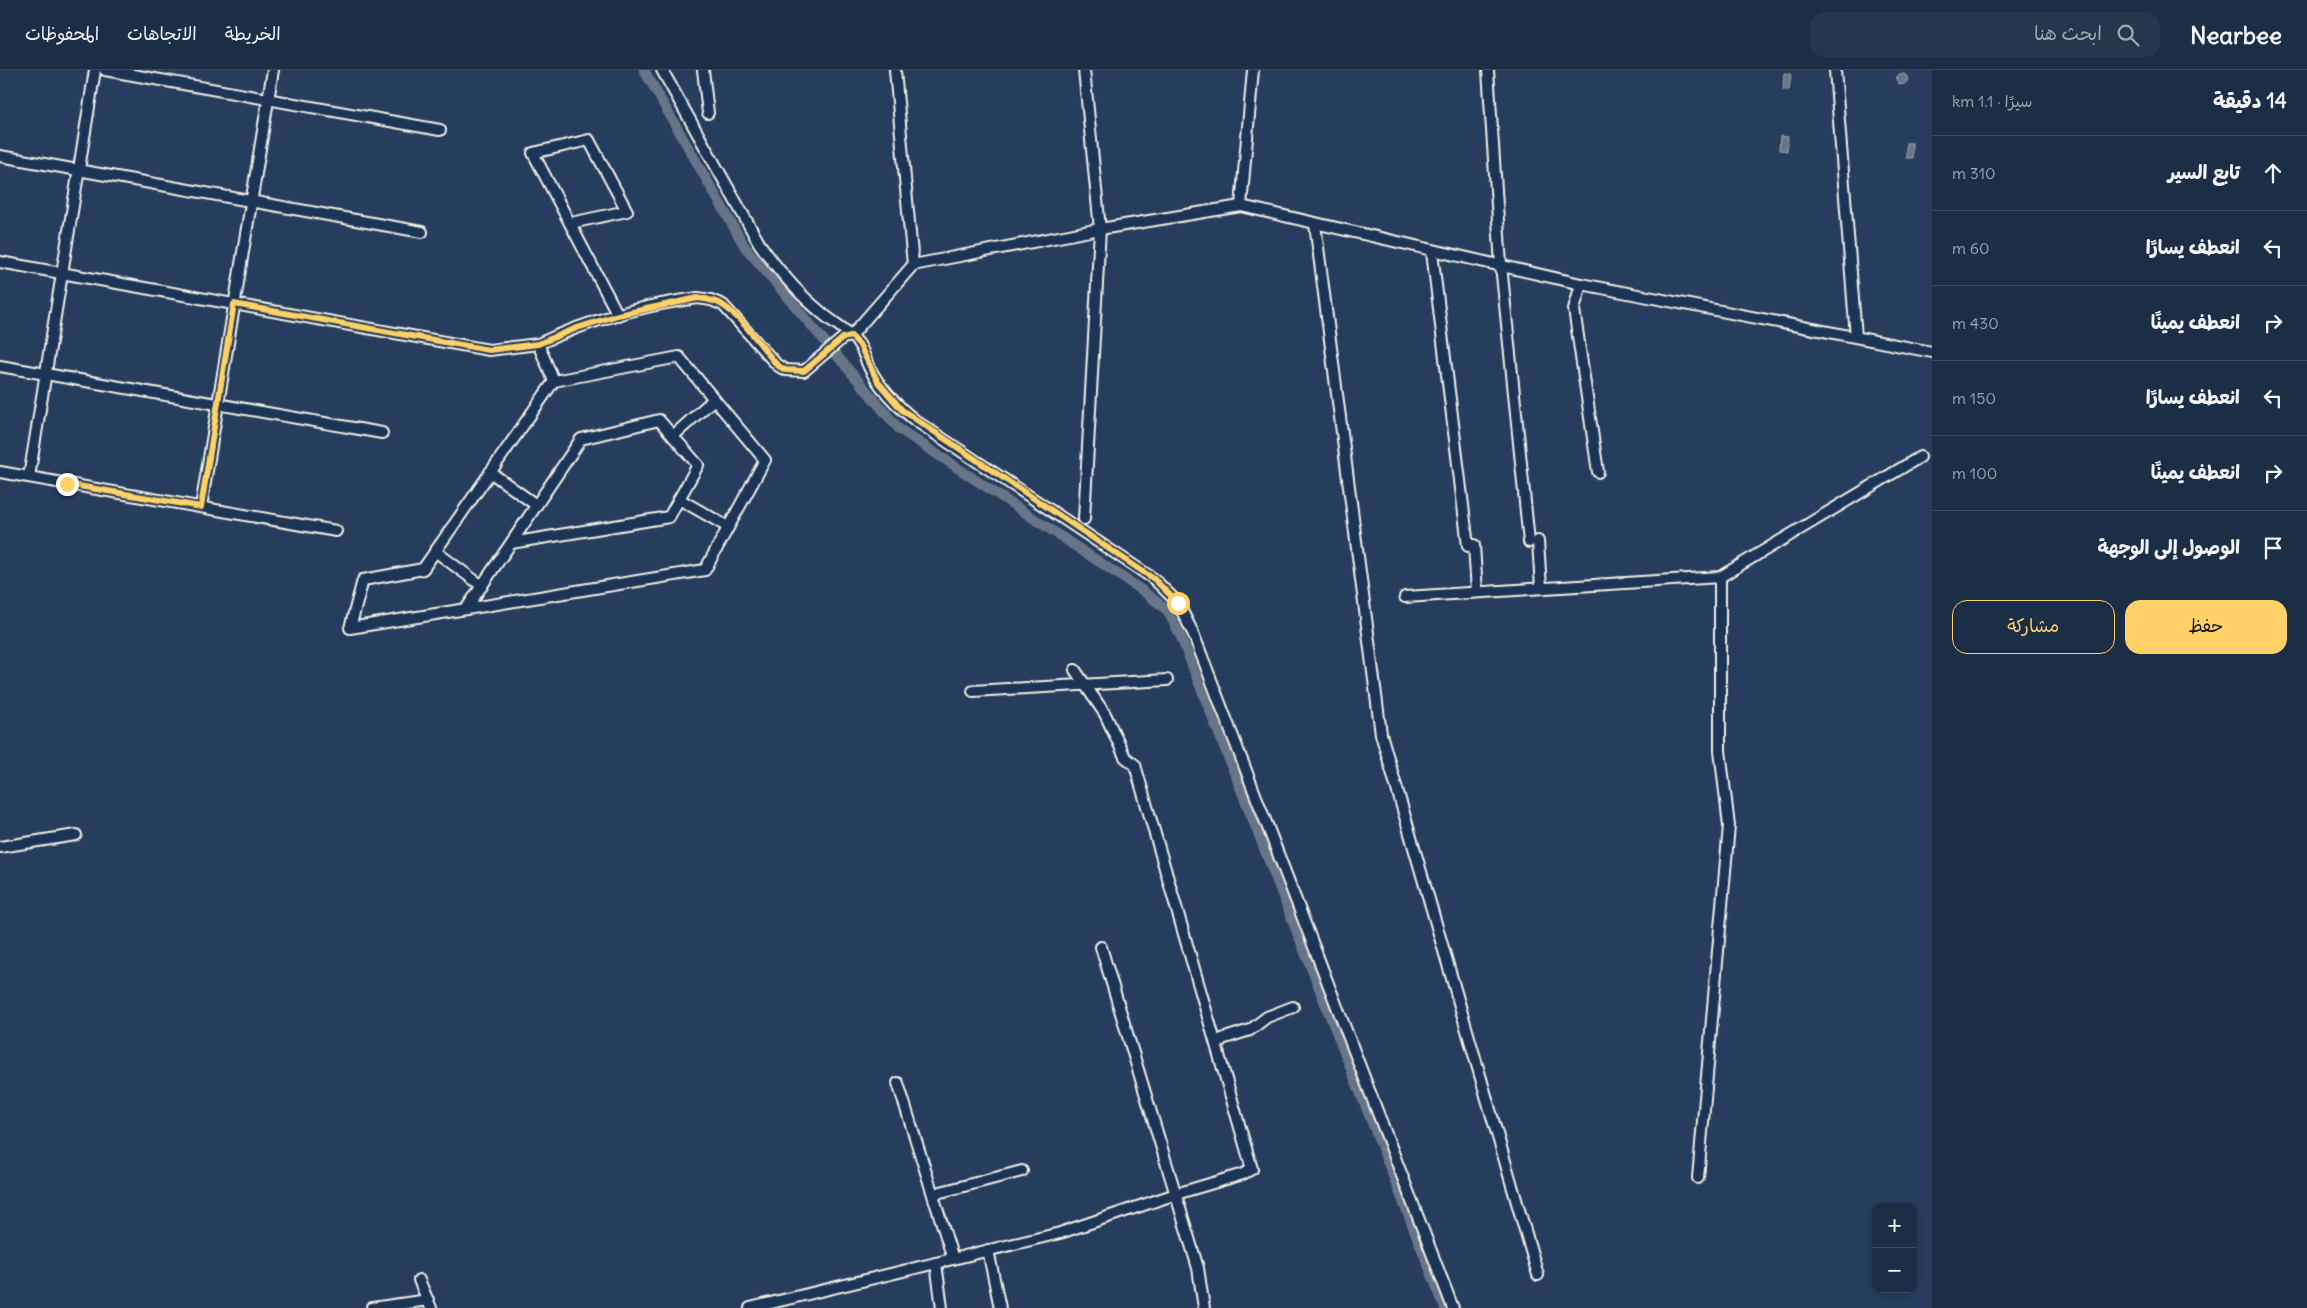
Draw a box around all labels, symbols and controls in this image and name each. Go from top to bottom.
search box [1810,12,2160,57]
text: Nearbee [2190,20,2282,50]
text: ابحث هنا [2034,21,2102,45]
icon: search [2114,21,2142,49]
text: المحفوظات [25,22,99,45]
text: الاتجاهات [127,22,197,45]
text: الخريطة [225,22,281,45]
text: 14 دقيقة [2213,87,2287,114]
text: سيرًا · 1.1 km [1952,91,2032,111]
icon: ahead [2259,159,2287,187]
text: تابع السير [2168,160,2240,184]
text: 310 m [1952,163,1996,183]
icon: left [2259,234,2287,262]
text: انعطف يسارًا [2146,235,2240,259]
text: 60 m [1952,238,1990,258]
icon: right [2259,309,2287,337]
text: انعطف يمينًا [2151,310,2240,334]
text: 430 m [1952,313,1999,333]
icon: left [2259,384,2287,412]
text: انعطف يسارًا [2146,385,2240,409]
text: 150 m [1952,388,1996,408]
icon: right [2259,459,2287,487]
text: انعطف يمينًا [2151,460,2240,484]
text: 100 m [1952,463,1997,483]
route end [56,473,79,496]
icon: arrive [2259,534,2287,562]
text: الوصول إلى الوجهة [2097,535,2240,559]
route start [1167,592,1190,615]
button: مشاركة [1952,600,2115,654]
button: حفظ [2125,600,2287,654]
map controls [1872,1203,1917,1293]
button: + [1872,1203,1917,1248]
button: − [1872,1248,1917,1293]

